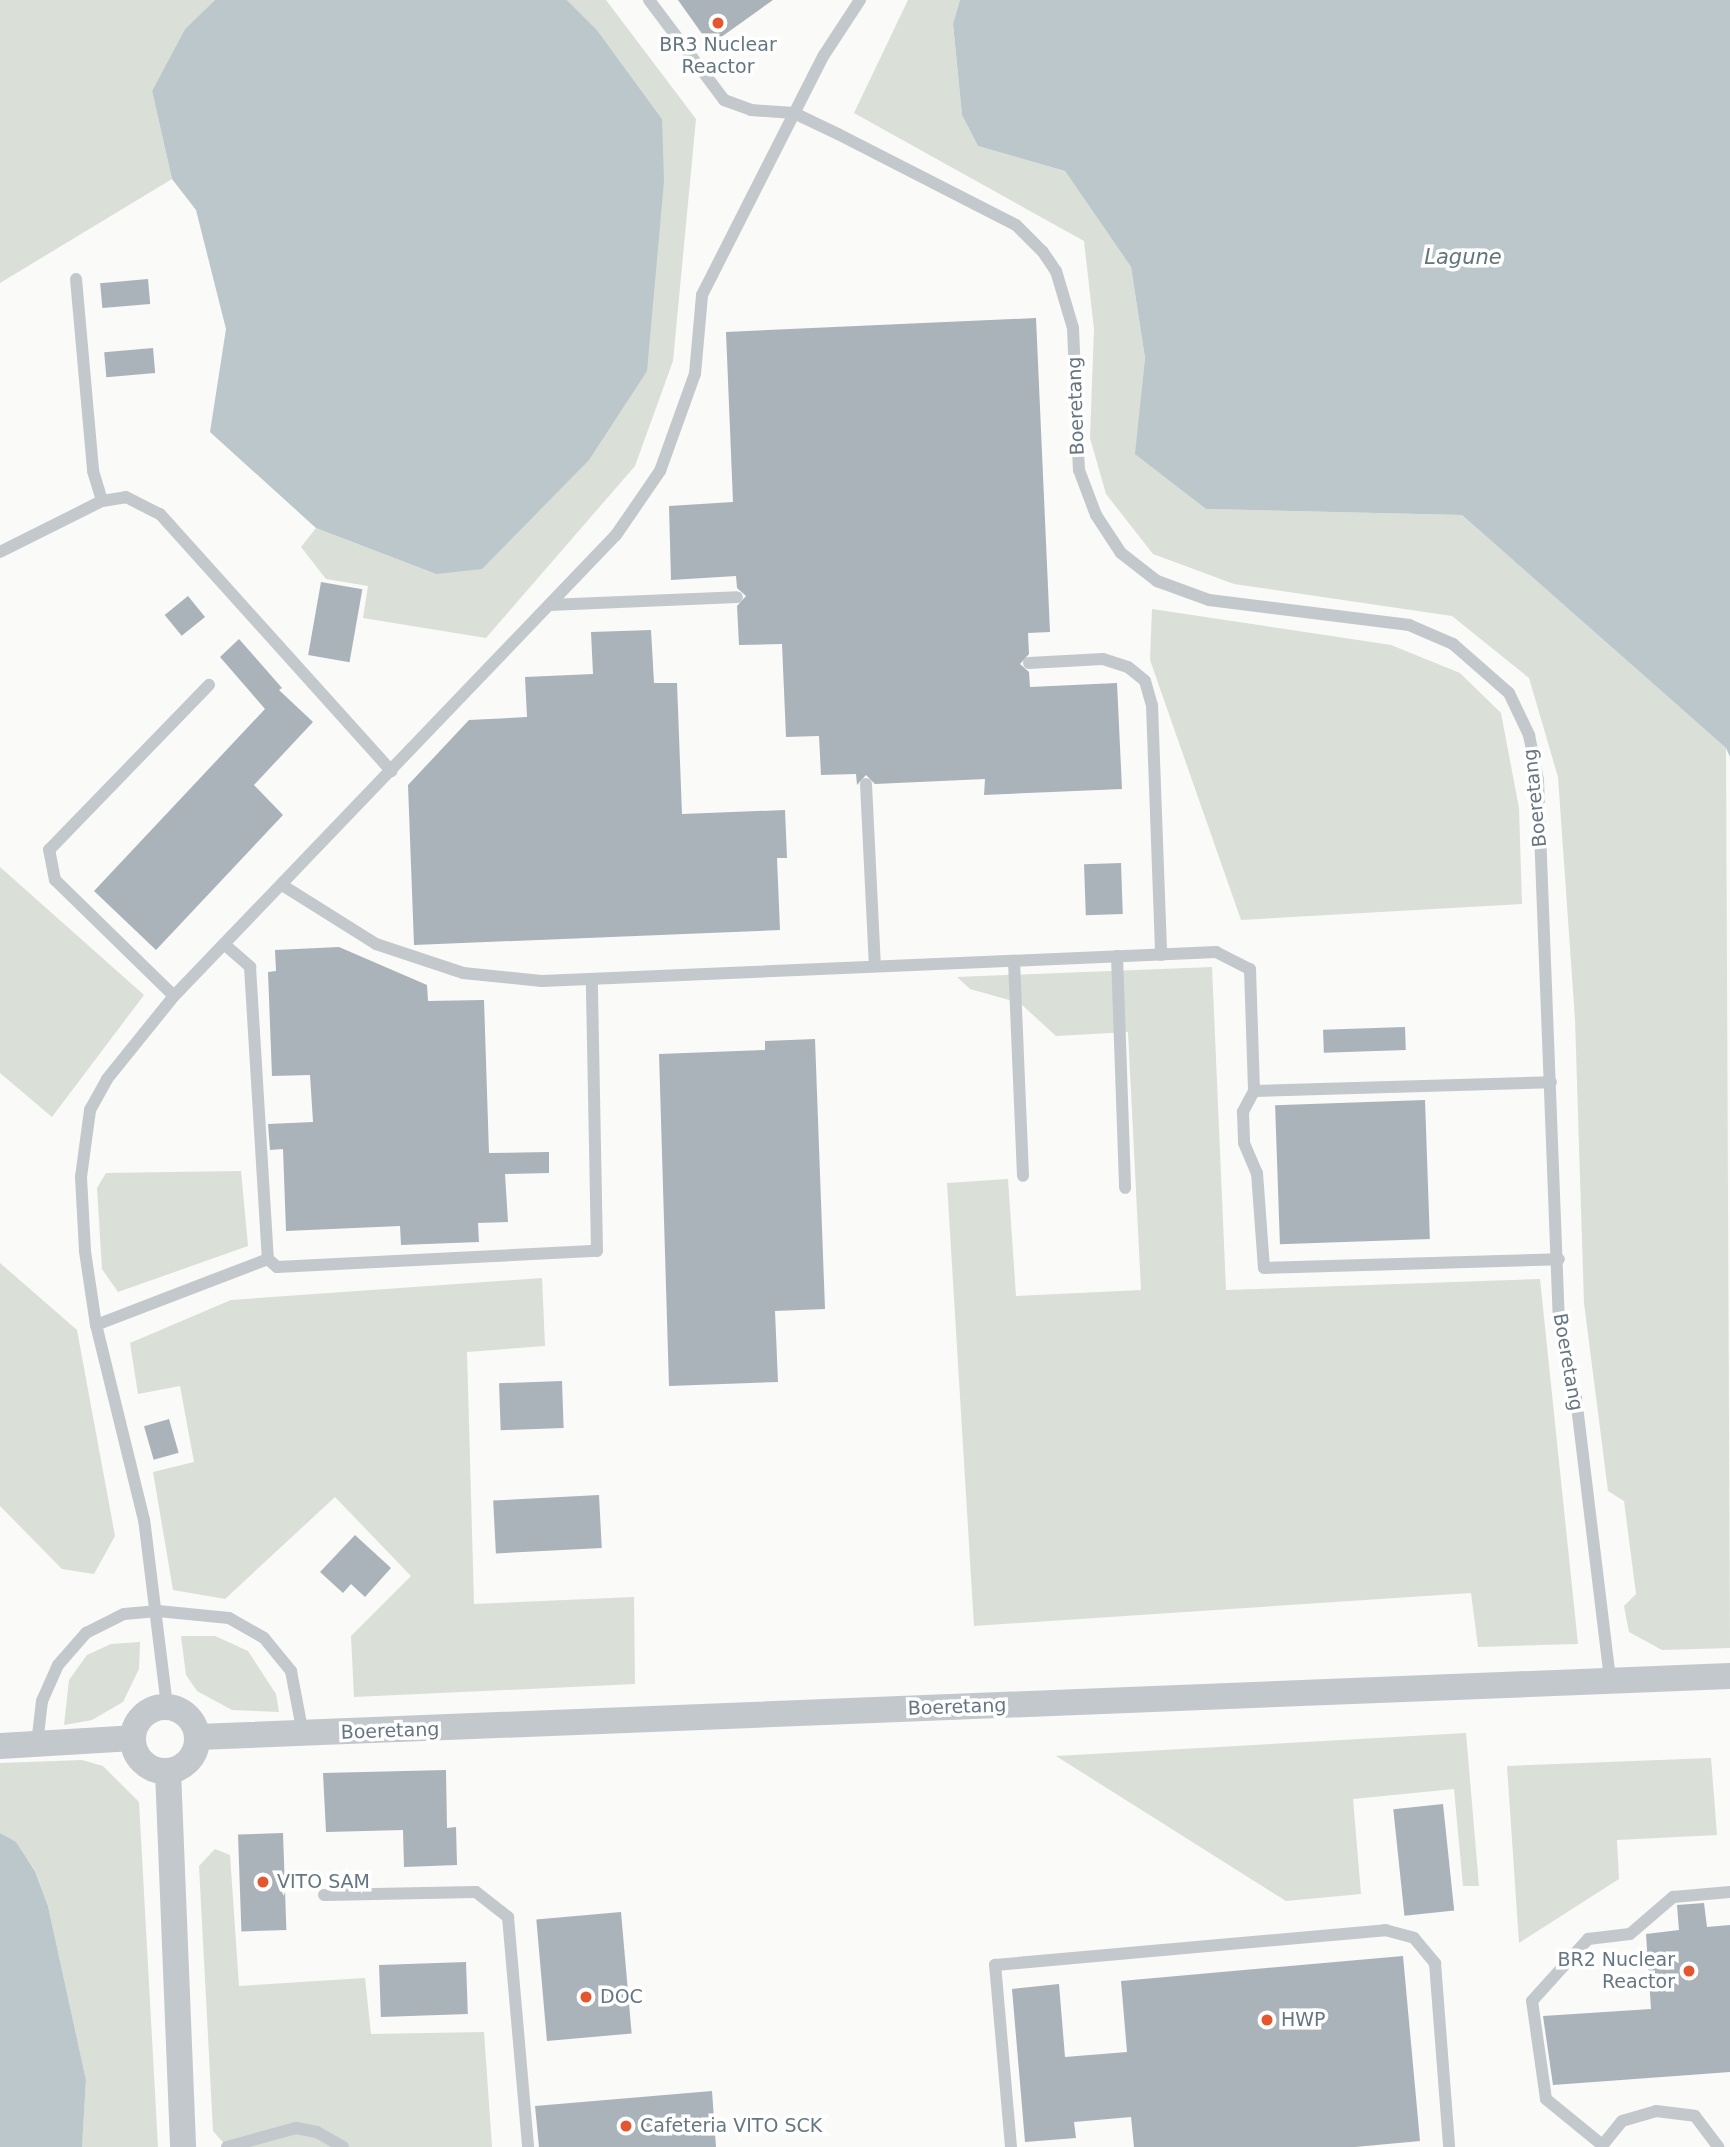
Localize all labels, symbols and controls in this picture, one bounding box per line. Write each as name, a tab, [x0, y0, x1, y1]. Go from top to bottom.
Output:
marker: BR3 Nuclear Reactor	[710, 15, 726, 31]
place label: BR3 Nuclear Reactor	[659, 34, 777, 78]
water label: Lagune	[1424, 244, 1502, 270]
street label: Boeretang	[1063, 356, 1089, 456]
street label: Boeretang	[1519, 748, 1551, 848]
street label: Boeretang	[1548, 1311, 1588, 1413]
street label: Boeretang	[907, 1694, 1007, 1720]
street label: Boeretang	[340, 1718, 440, 1744]
place label: VITO SAM	[277, 1871, 370, 1893]
marker: VITO SAM	[255, 1874, 271, 1890]
place label: BR2 Nuclear Reactor	[1558, 1949, 1675, 1993]
marker: BR2 Nuclear Reactor	[1681, 1963, 1697, 1979]
place label: DOC	[600, 1986, 643, 2008]
marker: DOC	[578, 1989, 594, 2005]
place label: HWP	[1281, 2009, 1326, 2031]
marker: HWP	[1259, 2012, 1275, 2028]
place label: Cafeteria VITO SCK	[640, 2115, 822, 2137]
marker: Cafeteria VITO SCK	[618, 2118, 634, 2134]

